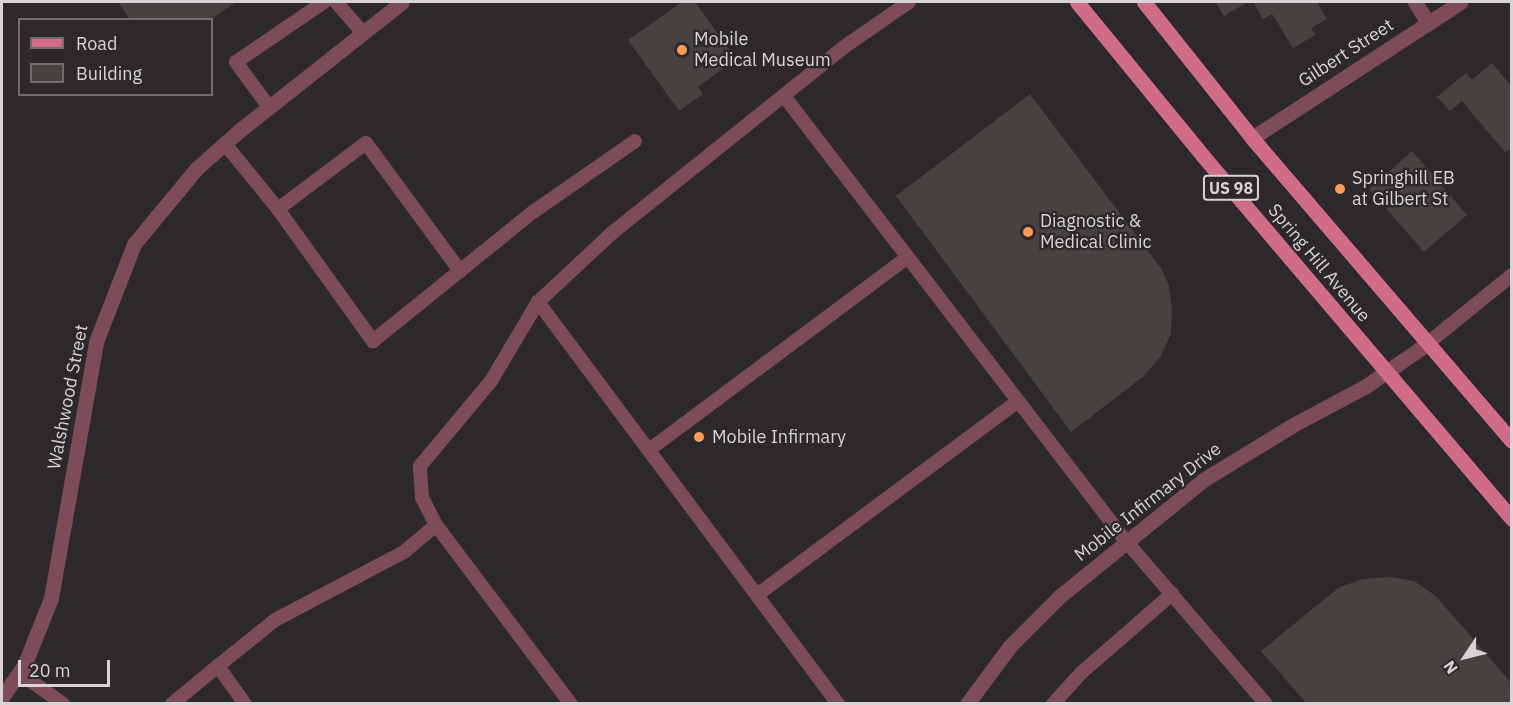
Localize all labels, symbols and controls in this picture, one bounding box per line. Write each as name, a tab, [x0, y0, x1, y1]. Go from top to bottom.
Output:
street label: Gilbert Street	[1294, 14, 1398, 92]
legend	[18, 18, 213, 96]
place label: Mobile Medical Museum	[694, 29, 831, 72]
text: Road	[76, 32, 117, 55]
marker: Mobile Medical Museum	[675, 43, 689, 57]
text: Building	[76, 62, 142, 85]
place label: Springhill EB at Gilbert St	[1352, 168, 1455, 210]
road number: US 98	[1202, 175, 1260, 201]
marker: Springhill EB at Gilbert St	[1333, 182, 1347, 196]
street label: Spring Hill Avenue	[1263, 200, 1375, 326]
place label: Diagnostic & Medical Clinic	[1040, 211, 1152, 254]
marker: Diagnostic & Medical Clinic	[1021, 225, 1035, 239]
street label: Walshwood Street	[43, 323, 93, 471]
place label: Mobile Infirmary	[712, 426, 846, 448]
marker: Mobile Infirmary	[690, 428, 708, 446]
street label: Mobile Infirmary Drive	[1070, 438, 1226, 566]
north arrow	[1435, 627, 1495, 687]
scale bar	[21, 648, 112, 686]
text: N	[1439, 657, 1462, 678]
text: 20 m	[29, 659, 71, 682]

